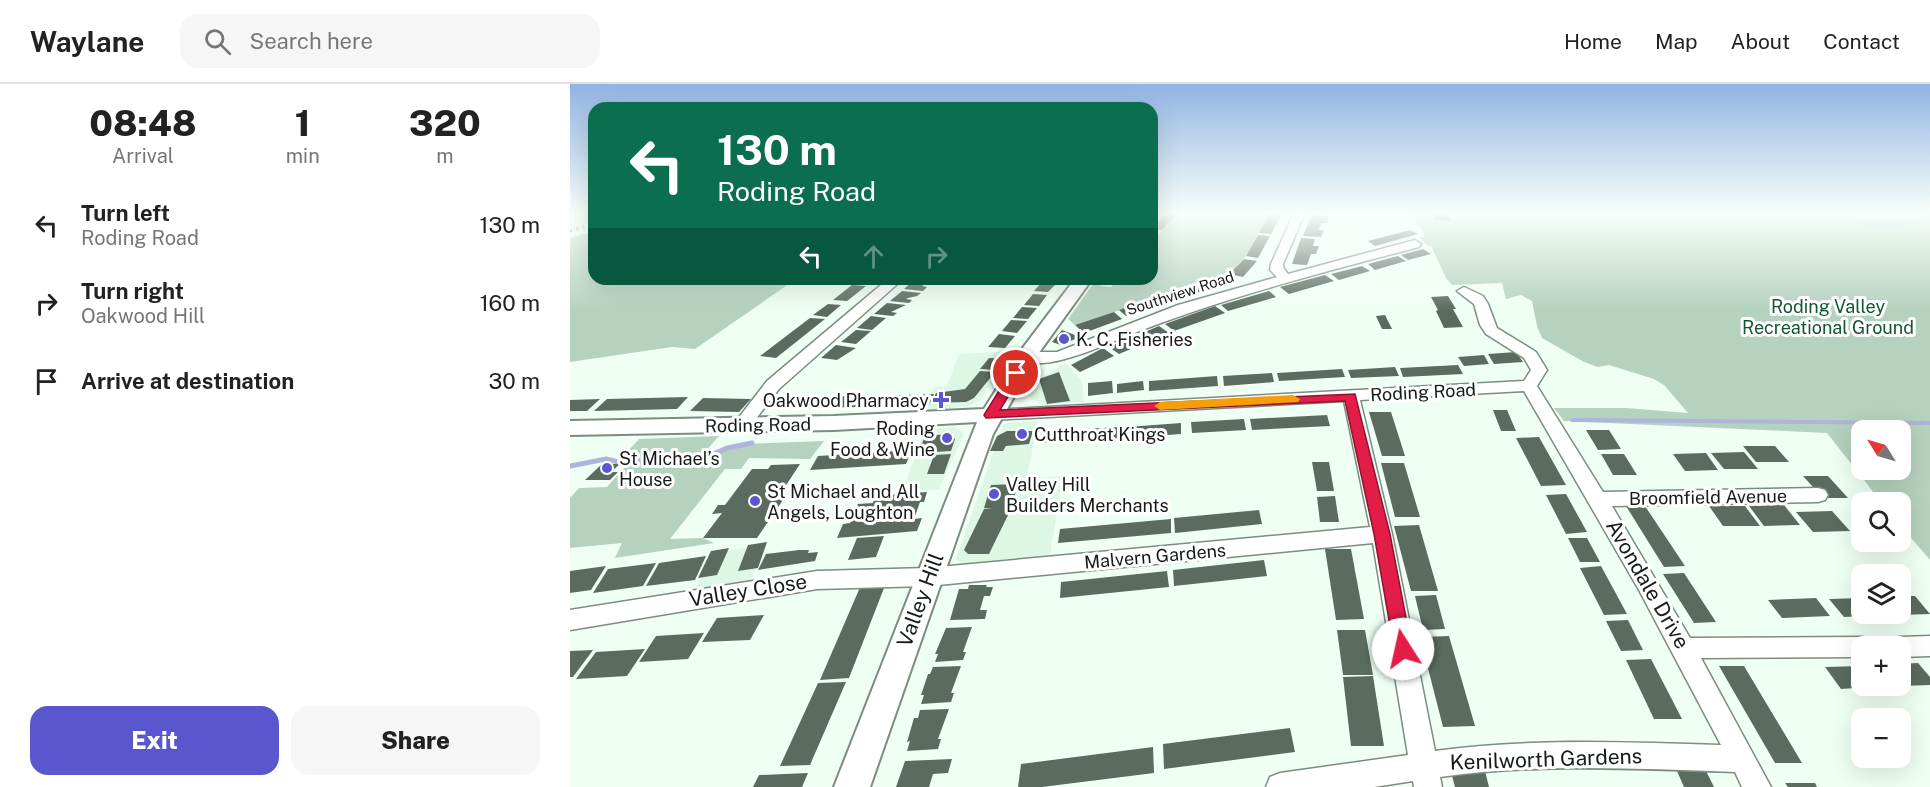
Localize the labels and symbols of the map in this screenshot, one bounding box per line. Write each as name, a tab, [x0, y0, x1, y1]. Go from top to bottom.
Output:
street label: Southview Road	[1124, 268, 1236, 318]
park label: Roding Valley Recreational Ground	[1742, 296, 1914, 338]
place label: K. C. Fisheries	[1076, 329, 1193, 350]
marker: K. C. Fisheries	[1057, 332, 1071, 346]
pin	[990, 347, 1041, 398]
street label: Roding Road	[1369, 379, 1477, 405]
place label: Oakwood Pharmacy	[763, 390, 929, 411]
marker: Oakwood Pharmacy	[934, 393, 948, 407]
street label: Roding Road	[705, 414, 811, 436]
place label: Roding Food & Wine	[830, 418, 935, 460]
north arrow	[1851, 420, 1911, 480]
place label: Cutthroat Kings	[1034, 424, 1165, 445]
marker: Cutthroat Kings	[1015, 427, 1029, 441]
marker: Roding Food & Wine	[940, 431, 954, 445]
place label: St Michael’s House	[619, 448, 720, 490]
marker: St Michael’s House	[600, 461, 614, 475]
place label: Valley Hill Builders Merchants	[1006, 474, 1169, 516]
place label: St Michael and All Angels, Loughton	[767, 481, 919, 523]
street label: Broomfield Avenue	[1629, 485, 1787, 509]
marker: Valley Hill Builders Merchants	[987, 487, 1001, 501]
marker: St Michael and All Angels, Loughton	[748, 494, 762, 508]
street label: Avondale Drive	[1601, 515, 1695, 653]
street label: Malvern Gardens	[1083, 539, 1227, 573]
street label: Valley Hill	[891, 549, 949, 651]
street label: Valley Close	[687, 568, 809, 612]
position arrow	[1371, 617, 1435, 681]
street label: Kenilworth Gardens	[1449, 743, 1643, 775]

